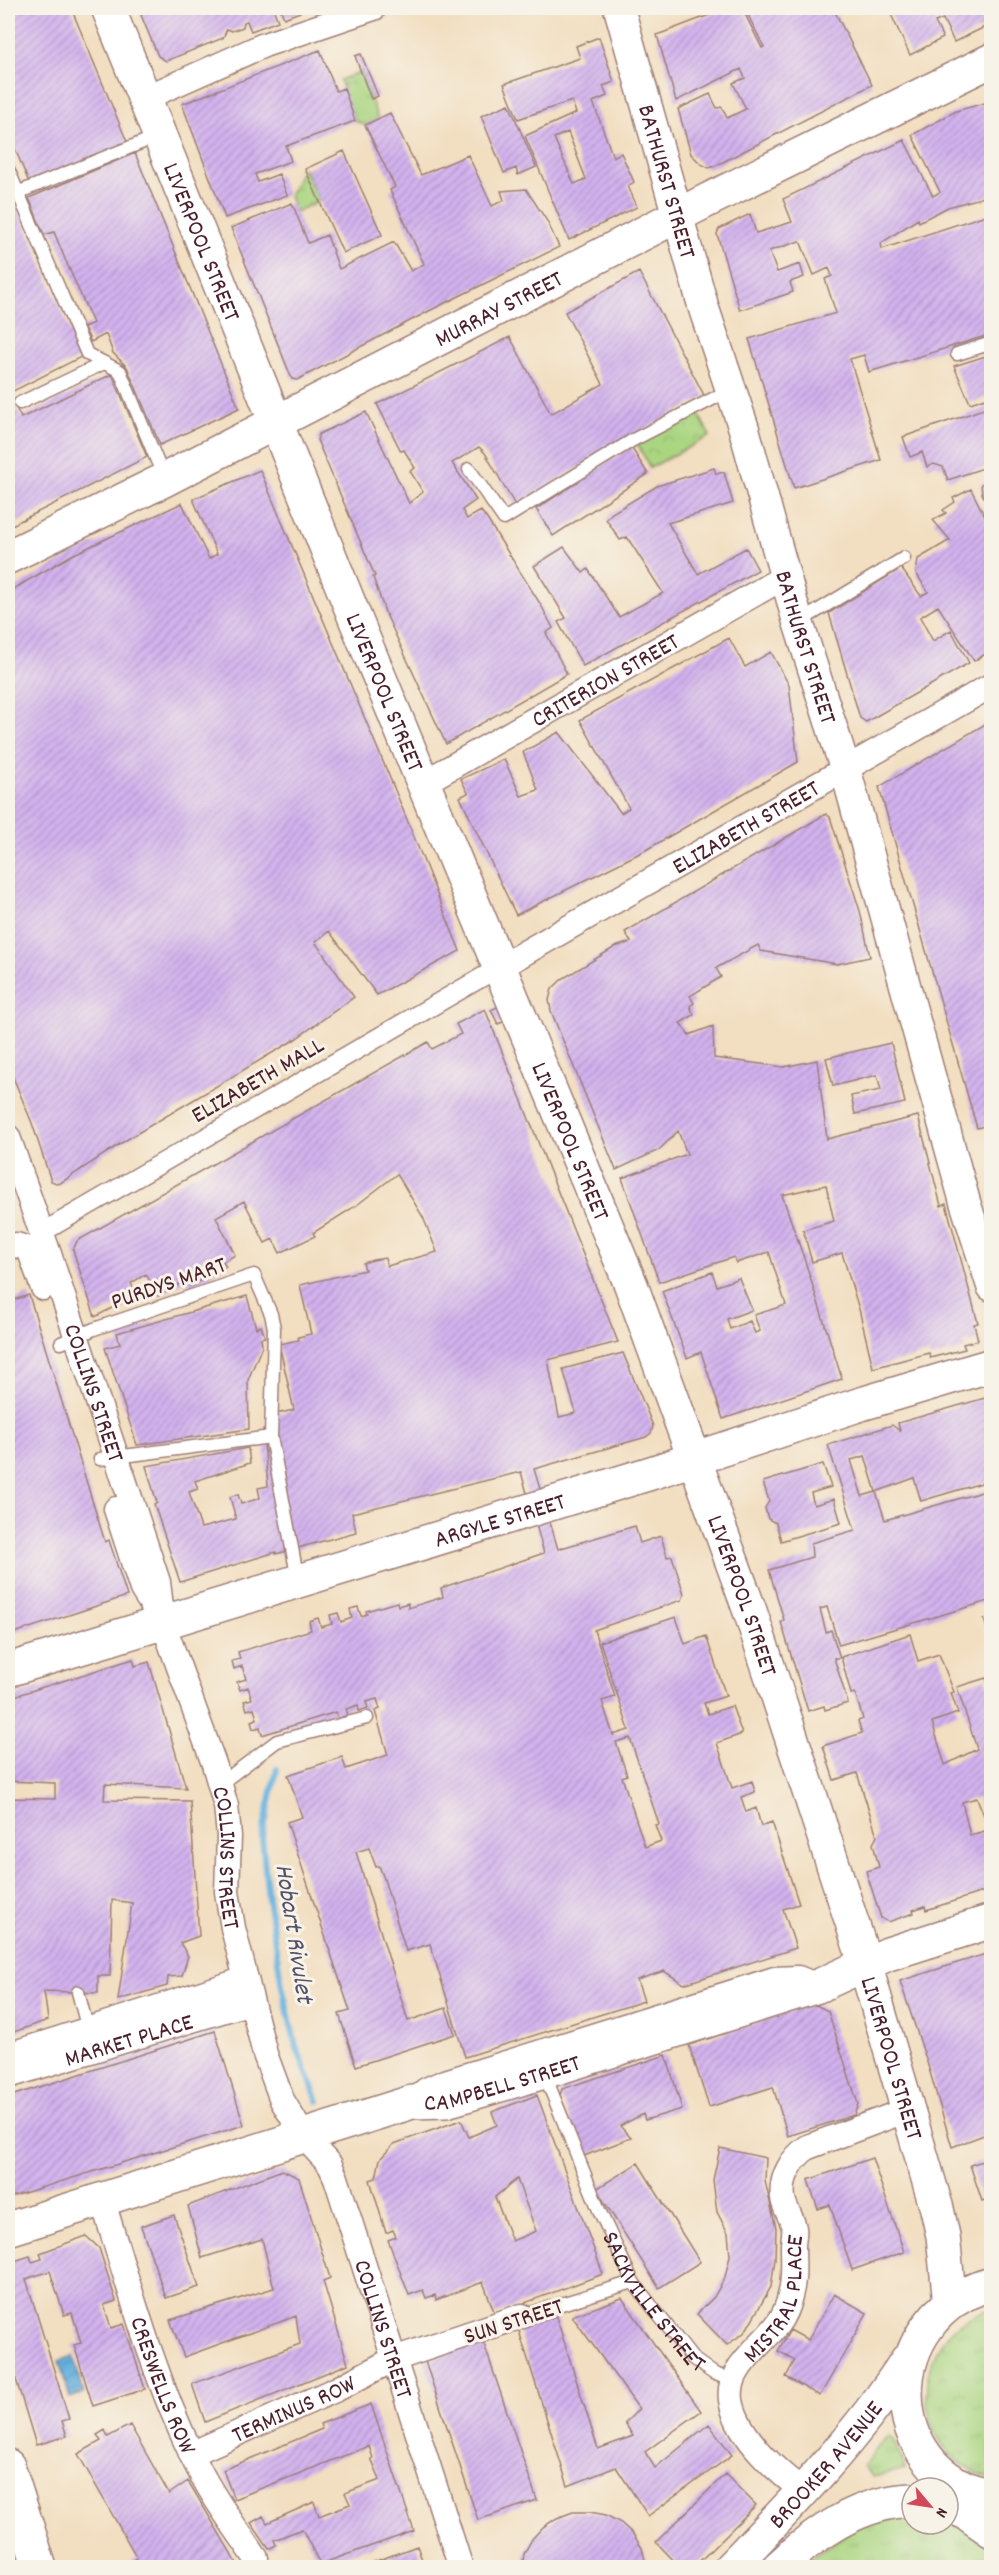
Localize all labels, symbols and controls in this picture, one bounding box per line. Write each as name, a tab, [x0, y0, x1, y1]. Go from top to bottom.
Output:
street label: BATHURST STREET	[627, 101, 703, 263]
street label: LIVERPOOL STREET	[152, 158, 247, 328]
street label: MURRAY STREET	[430, 263, 570, 358]
street label: BATHURST STREET	[764, 567, 844, 729]
street label: LIVERPOOL STREET	[335, 609, 431, 778]
street label: CRITERION STREET	[526, 626, 687, 738]
street label: ELIZABETH STREET	[667, 773, 827, 885]
street label: ELIZABETH MALL	[186, 1030, 331, 1133]
street label: LIVERPOOL STREET	[521, 1058, 617, 1227]
street label: PURDYS MART	[107, 1249, 232, 1320]
street label: COLLINS STREET	[53, 1320, 131, 1468]
street label: ARGYLE STREET	[431, 1486, 570, 1558]
street label: LIVERPOOL STREET	[696, 1511, 784, 1682]
street label: COLLINS STREET	[201, 1782, 247, 1932]
water label: Hobart Rivulet	[263, 1861, 322, 2008]
street label: LIVERPOOL STREET	[850, 1973, 930, 2145]
street label: MARKET PLACE	[61, 2007, 198, 2078]
street label: CAMPBELL STREET	[424, 2048, 585, 2122]
street label: SACKVILLE STREET	[592, 2226, 712, 2383]
street label: MISTRAL PLACE	[736, 2233, 814, 2372]
street label: COLLINS STREET	[343, 2256, 420, 2404]
street label: SUN STREET	[460, 2291, 568, 2355]
street label: CRESWELLS ROW	[119, 2313, 203, 2461]
street label: TERMINUS ROW	[227, 2368, 363, 2454]
street label: BROOKER AVENUE	[762, 2395, 893, 2538]
north arrow	[900, 2476, 960, 2536]
text: N	[929, 2503, 953, 2521]

